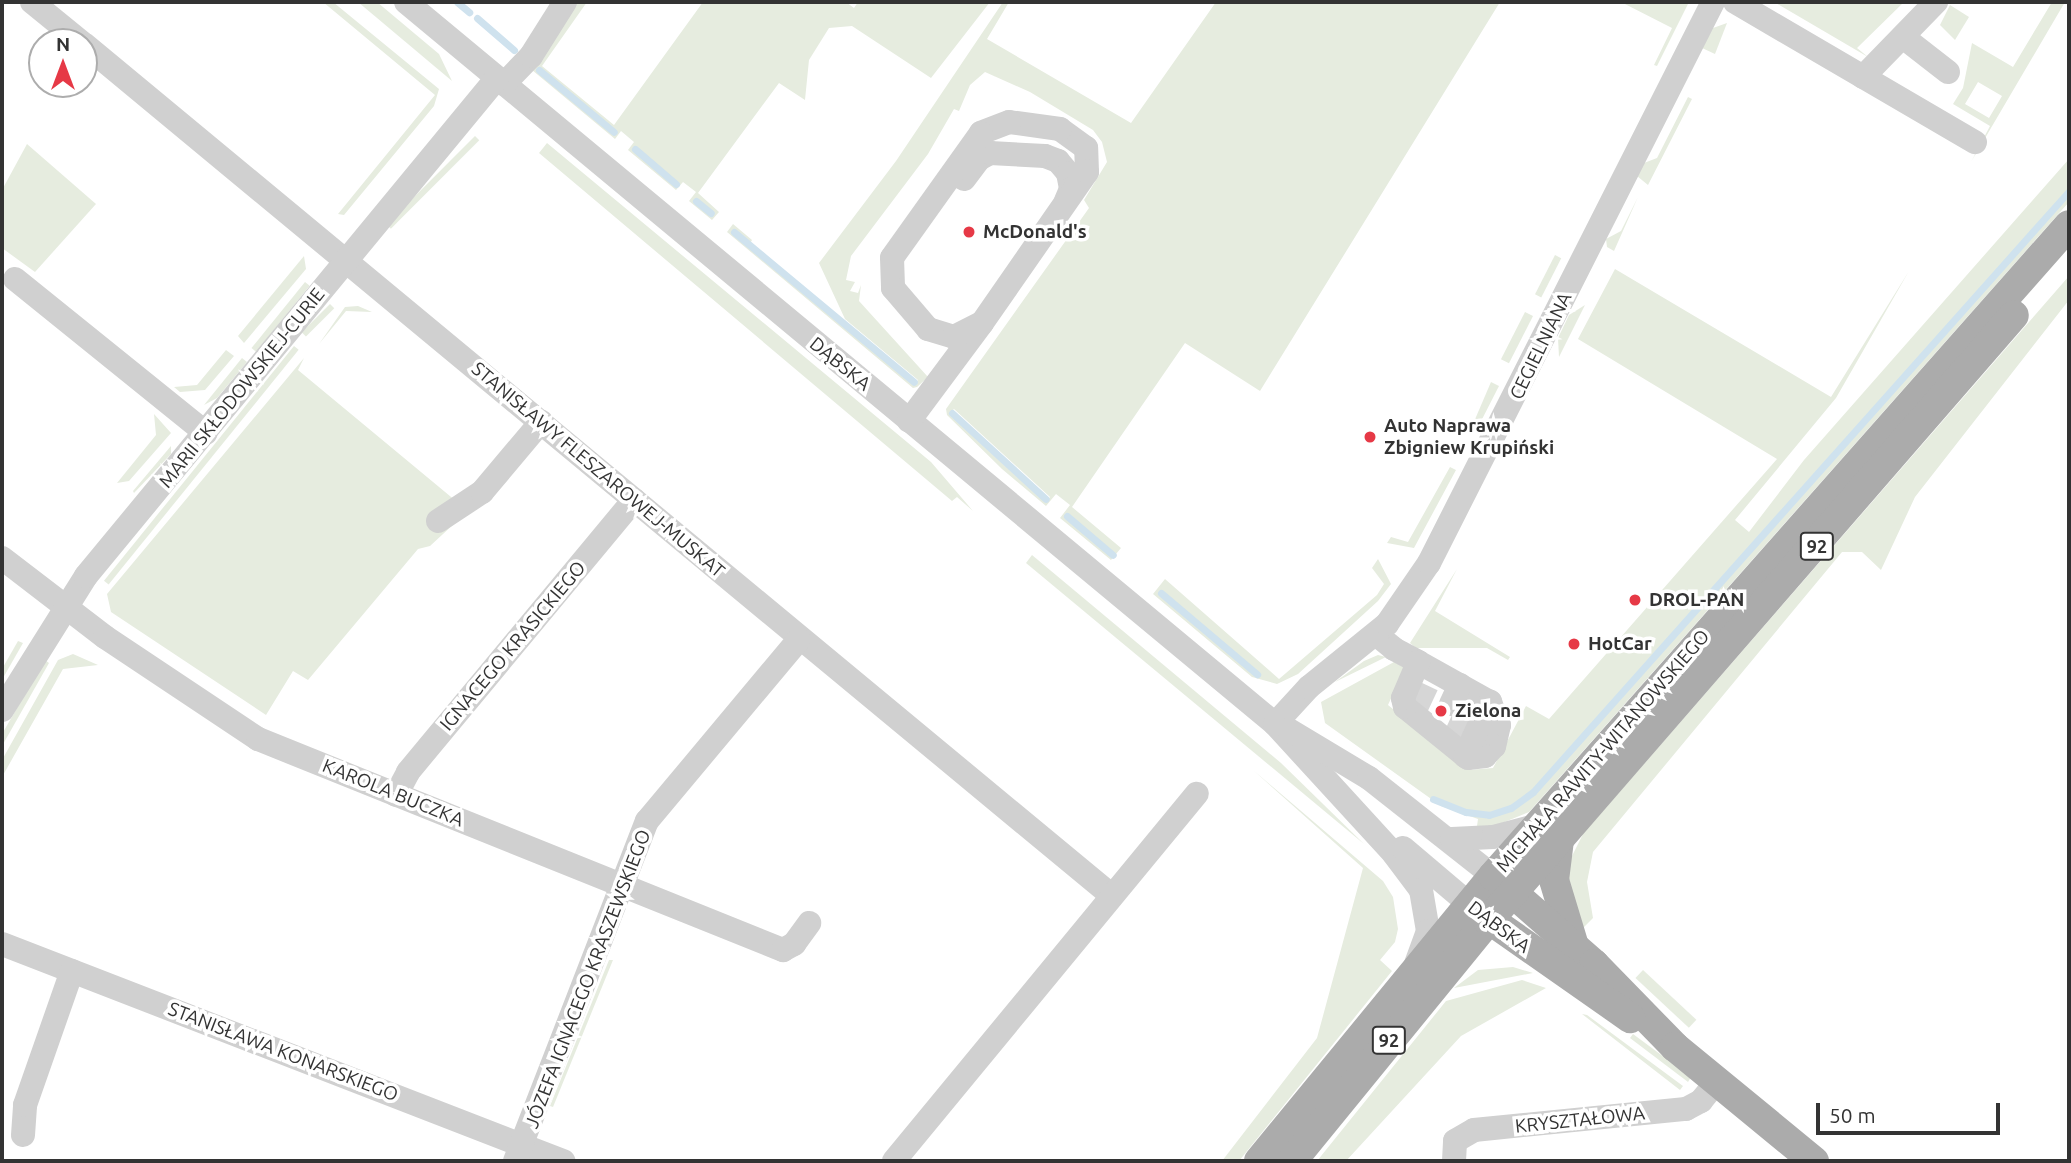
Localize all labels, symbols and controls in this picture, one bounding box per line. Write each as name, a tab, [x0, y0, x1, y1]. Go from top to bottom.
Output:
north arrow	[28, 28, 98, 98]
text: N	[56, 33, 70, 55]
place label: McDonald's	[983, 221, 1087, 243]
marker: McDonald's	[961, 224, 977, 240]
street label: MARII SKŁODOWSKIEJ-CURIE	[154, 284, 330, 492]
street label: CEGIELNIANA	[1505, 289, 1577, 403]
street label: DĄBSKA	[805, 332, 875, 396]
street label: STANISŁAWY FLESZAROWEJ-MUSKAT	[467, 357, 729, 583]
place label: Auto Naprawa Zbigniew Krupiński	[1384, 415, 1554, 459]
marker: Auto Naprawa Zbigniew Krupiński	[1362, 429, 1378, 445]
road number: 92	[1800, 532, 1834, 560]
street label: IGNACEGO KRASICKIEGO	[435, 557, 591, 735]
place label: DROL-PAN	[1649, 589, 1745, 611]
marker: DROL-PAN	[1627, 592, 1643, 608]
street label: MICHAŁA RAWITY-WITANOWSKIEGO	[1491, 625, 1715, 877]
place label: HotCar	[1588, 633, 1652, 655]
marker: HotCar	[1566, 636, 1582, 652]
place label: Zielona	[1455, 700, 1521, 722]
marker: Zielona	[1433, 703, 1449, 719]
street label: KAROLA BUCZKA	[319, 754, 467, 832]
street label: JÓZEFA IGNACEGO KRASZEWSKIEGO	[520, 826, 656, 1132]
street label: DĄBSKA	[1463, 896, 1535, 958]
street label: STANISŁAWA KONARSKIEGO	[165, 998, 401, 1106]
road number: 92	[1372, 1026, 1406, 1055]
scale bar	[1819, 1090, 2003, 1134]
street label: KRYSZTAŁOWA	[1514, 1102, 1646, 1138]
text: 50 m	[1829, 1103, 1876, 1127]

